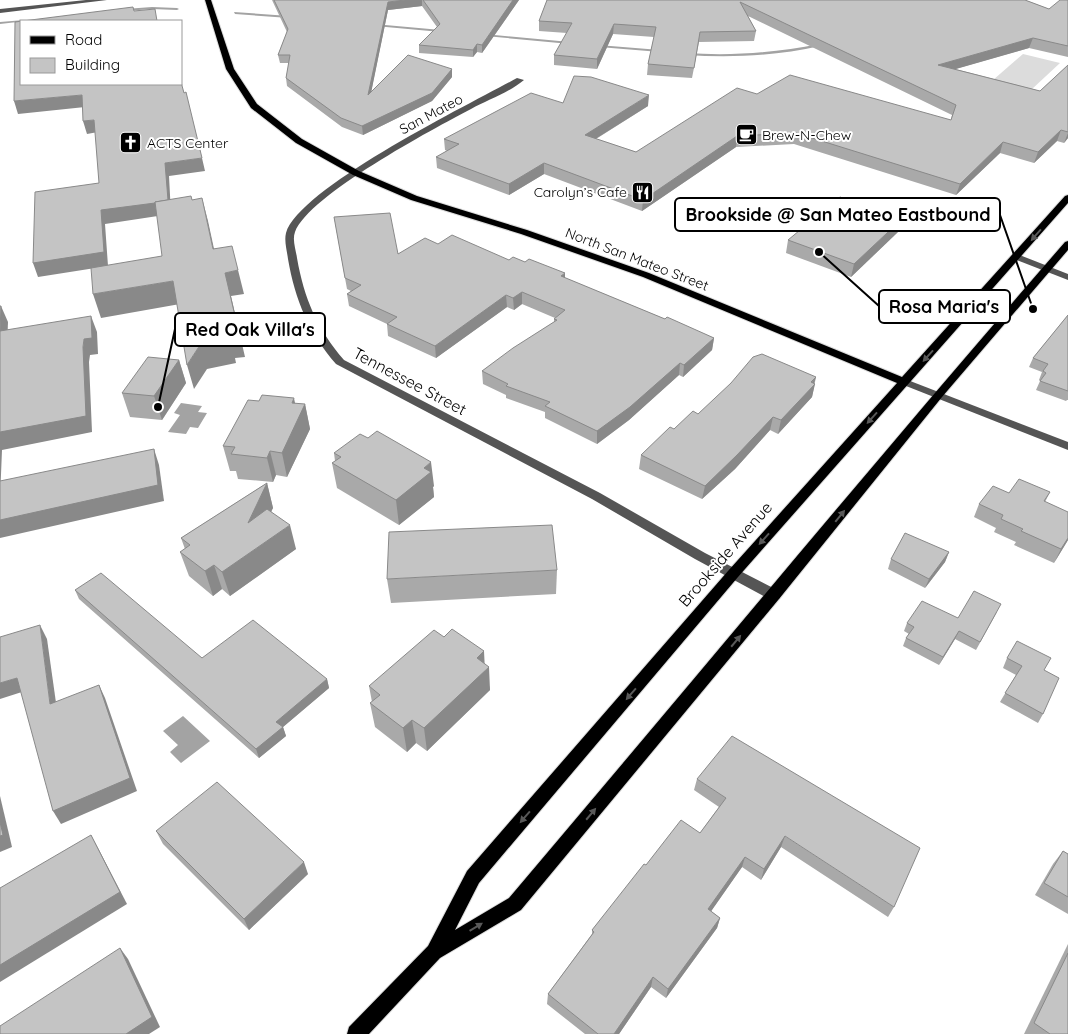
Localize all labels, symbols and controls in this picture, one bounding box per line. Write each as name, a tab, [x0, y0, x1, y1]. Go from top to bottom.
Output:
legend	[20, 20, 182, 85]
text: Road	[65, 30, 102, 49]
text: Building	[65, 55, 120, 74]
street label: San Mateo	[396, 90, 466, 138]
cafe icon: Brew-N-Chew	[734, 123, 758, 147]
place label: Brew-N-Chew	[762, 126, 852, 144]
church icon: ACTS Center	[119, 131, 143, 155]
place label: ACTS Center	[147, 134, 229, 152]
restaurant icon: Carolyn’s Cafe	[631, 180, 655, 204]
place label: Carolyn’s Cafe	[534, 183, 627, 201]
callout: Brookside @ San Mateo Eastbound	[675, 198, 1000, 231]
text: Brookside @ San Mateo Eastbound	[686, 203, 990, 226]
street label: North San Mateo Street	[563, 223, 711, 295]
one-way arrow	[1031, 229, 1042, 241]
callout: Rosa Maria's	[879, 290, 1010, 323]
text: Rosa Maria's	[889, 295, 1000, 318]
callout: Red Oak Villa's	[175, 313, 325, 346]
text: Red Oak Villa's	[185, 318, 315, 341]
street label: Tennessee Street	[350, 343, 470, 419]
one-way arrow	[922, 350, 934, 362]
one-way arrow	[866, 411, 877, 424]
street label: Brookside Avenue	[674, 497, 776, 611]
one-way arrow	[834, 509, 845, 522]
one-way arrow	[758, 533, 769, 546]
one-way arrow	[731, 635, 742, 648]
one-way arrow	[626, 687, 637, 700]
one-way arrow	[585, 808, 596, 821]
one-way arrow	[520, 810, 531, 823]
one-way arrow	[470, 923, 483, 932]

